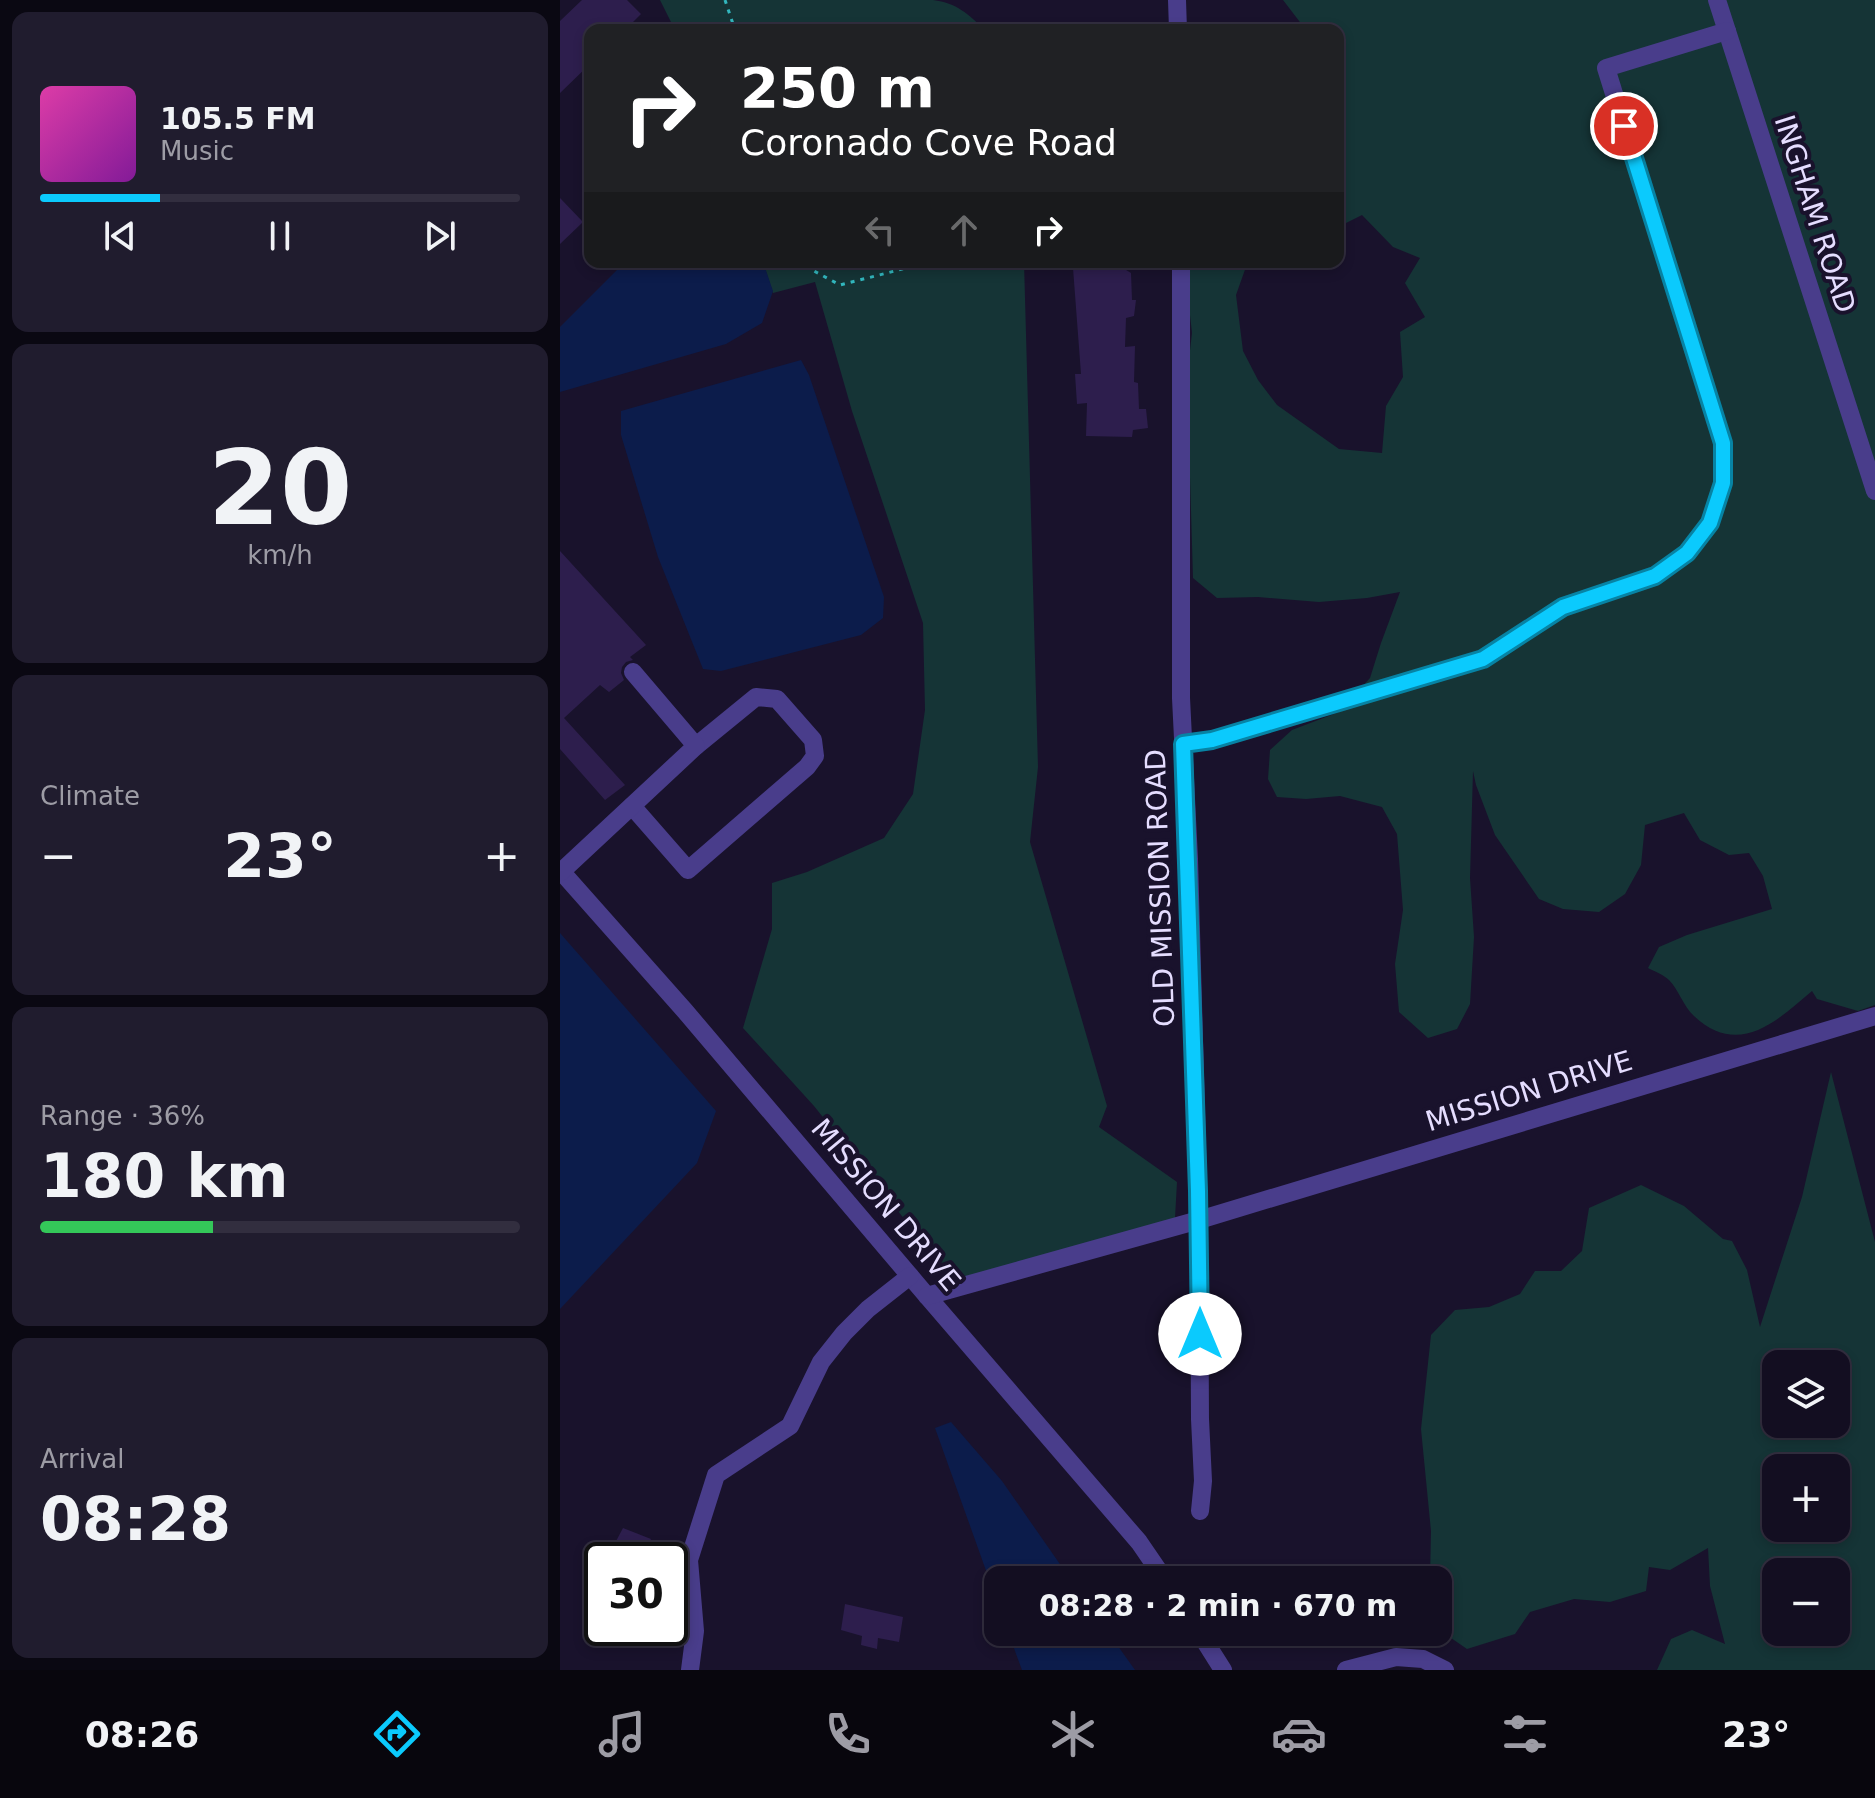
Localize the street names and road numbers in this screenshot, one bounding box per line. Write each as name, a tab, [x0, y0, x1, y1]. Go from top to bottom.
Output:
street label: INGHAM ROAD	[1767, 111, 1863, 317]
street label: OLD MISSION ROAD	[1139, 749, 1181, 1027]
street label: MISSION DRIVE	[1422, 1044, 1636, 1138]
street label: MISSION DRIVE	[805, 1112, 967, 1298]

